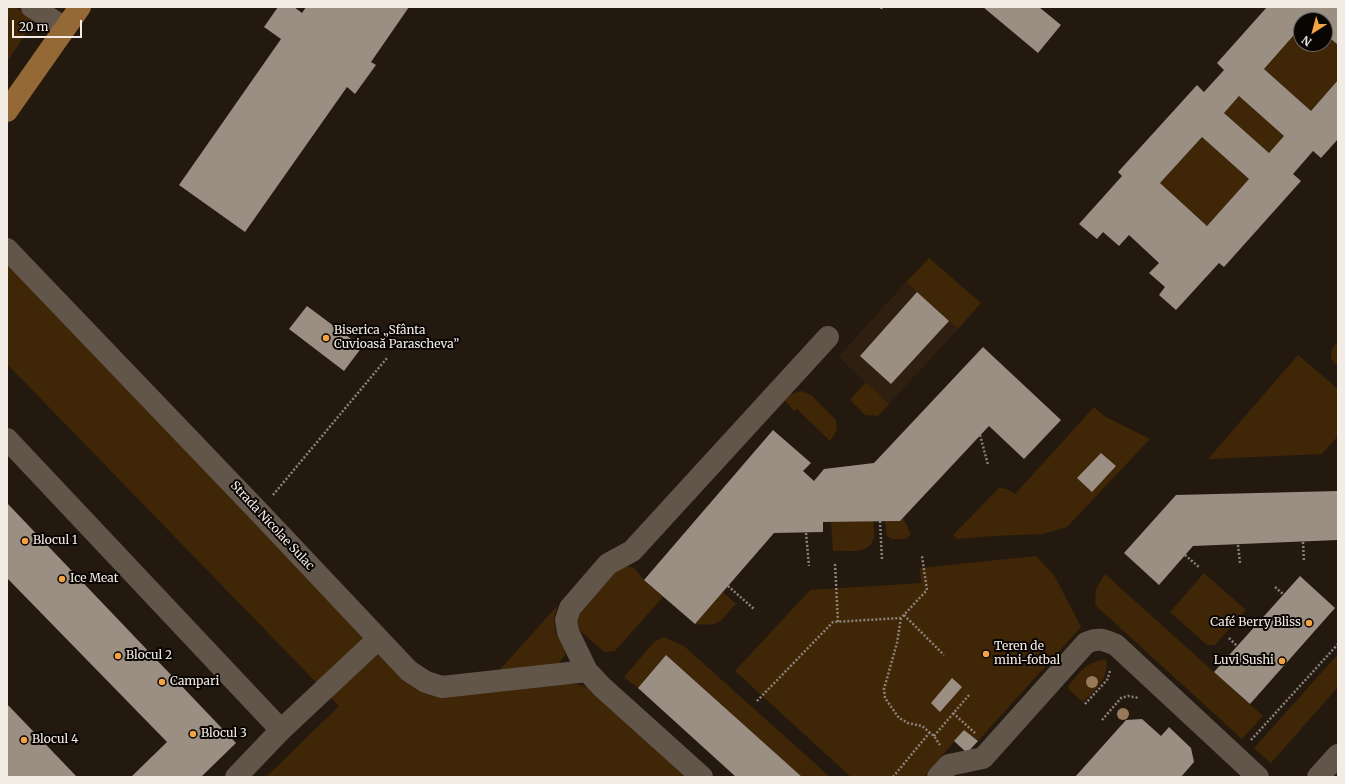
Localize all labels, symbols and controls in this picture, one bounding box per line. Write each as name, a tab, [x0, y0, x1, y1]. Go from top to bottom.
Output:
scale bar	[14, 12, 84, 38]
north arrow	[1293, 12, 1333, 52]
text: 20 m	[19, 19, 48, 34]
text: N	[1299, 33, 1314, 49]
place label: Biserica „Sfânta Cuvioasă Parascheva”	[334, 324, 459, 352]
marker: Biserica „Sfânta Cuvioasă Parascheva”	[321, 333, 331, 343]
street label: Strada Nicolae Sulac	[227, 479, 317, 573]
place label: Blocul 1	[33, 534, 78, 548]
marker: Blocul 1	[20, 536, 30, 546]
place label: Ice Meat	[70, 572, 118, 586]
marker: Ice Meat	[57, 574, 67, 584]
place label: Café Berry Bliss	[1210, 616, 1301, 630]
marker: Café Berry Bliss	[1304, 618, 1314, 628]
place label: Teren de mini-fotbal	[994, 640, 1060, 668]
place label: Blocul 2	[126, 649, 172, 663]
marker: Teren de mini-fotbal	[981, 649, 991, 659]
marker: Blocul 2	[113, 651, 123, 661]
place label: Luvi Sushi	[1214, 654, 1274, 668]
marker: Luvi Sushi	[1277, 656, 1287, 666]
place label: Campari	[170, 675, 219, 689]
marker: Campari	[157, 677, 167, 687]
place label: Blocul 3	[201, 727, 247, 741]
marker: Blocul 3	[188, 729, 198, 739]
place label: Blocul 4	[32, 733, 78, 747]
marker: Blocul 4	[19, 735, 29, 745]

